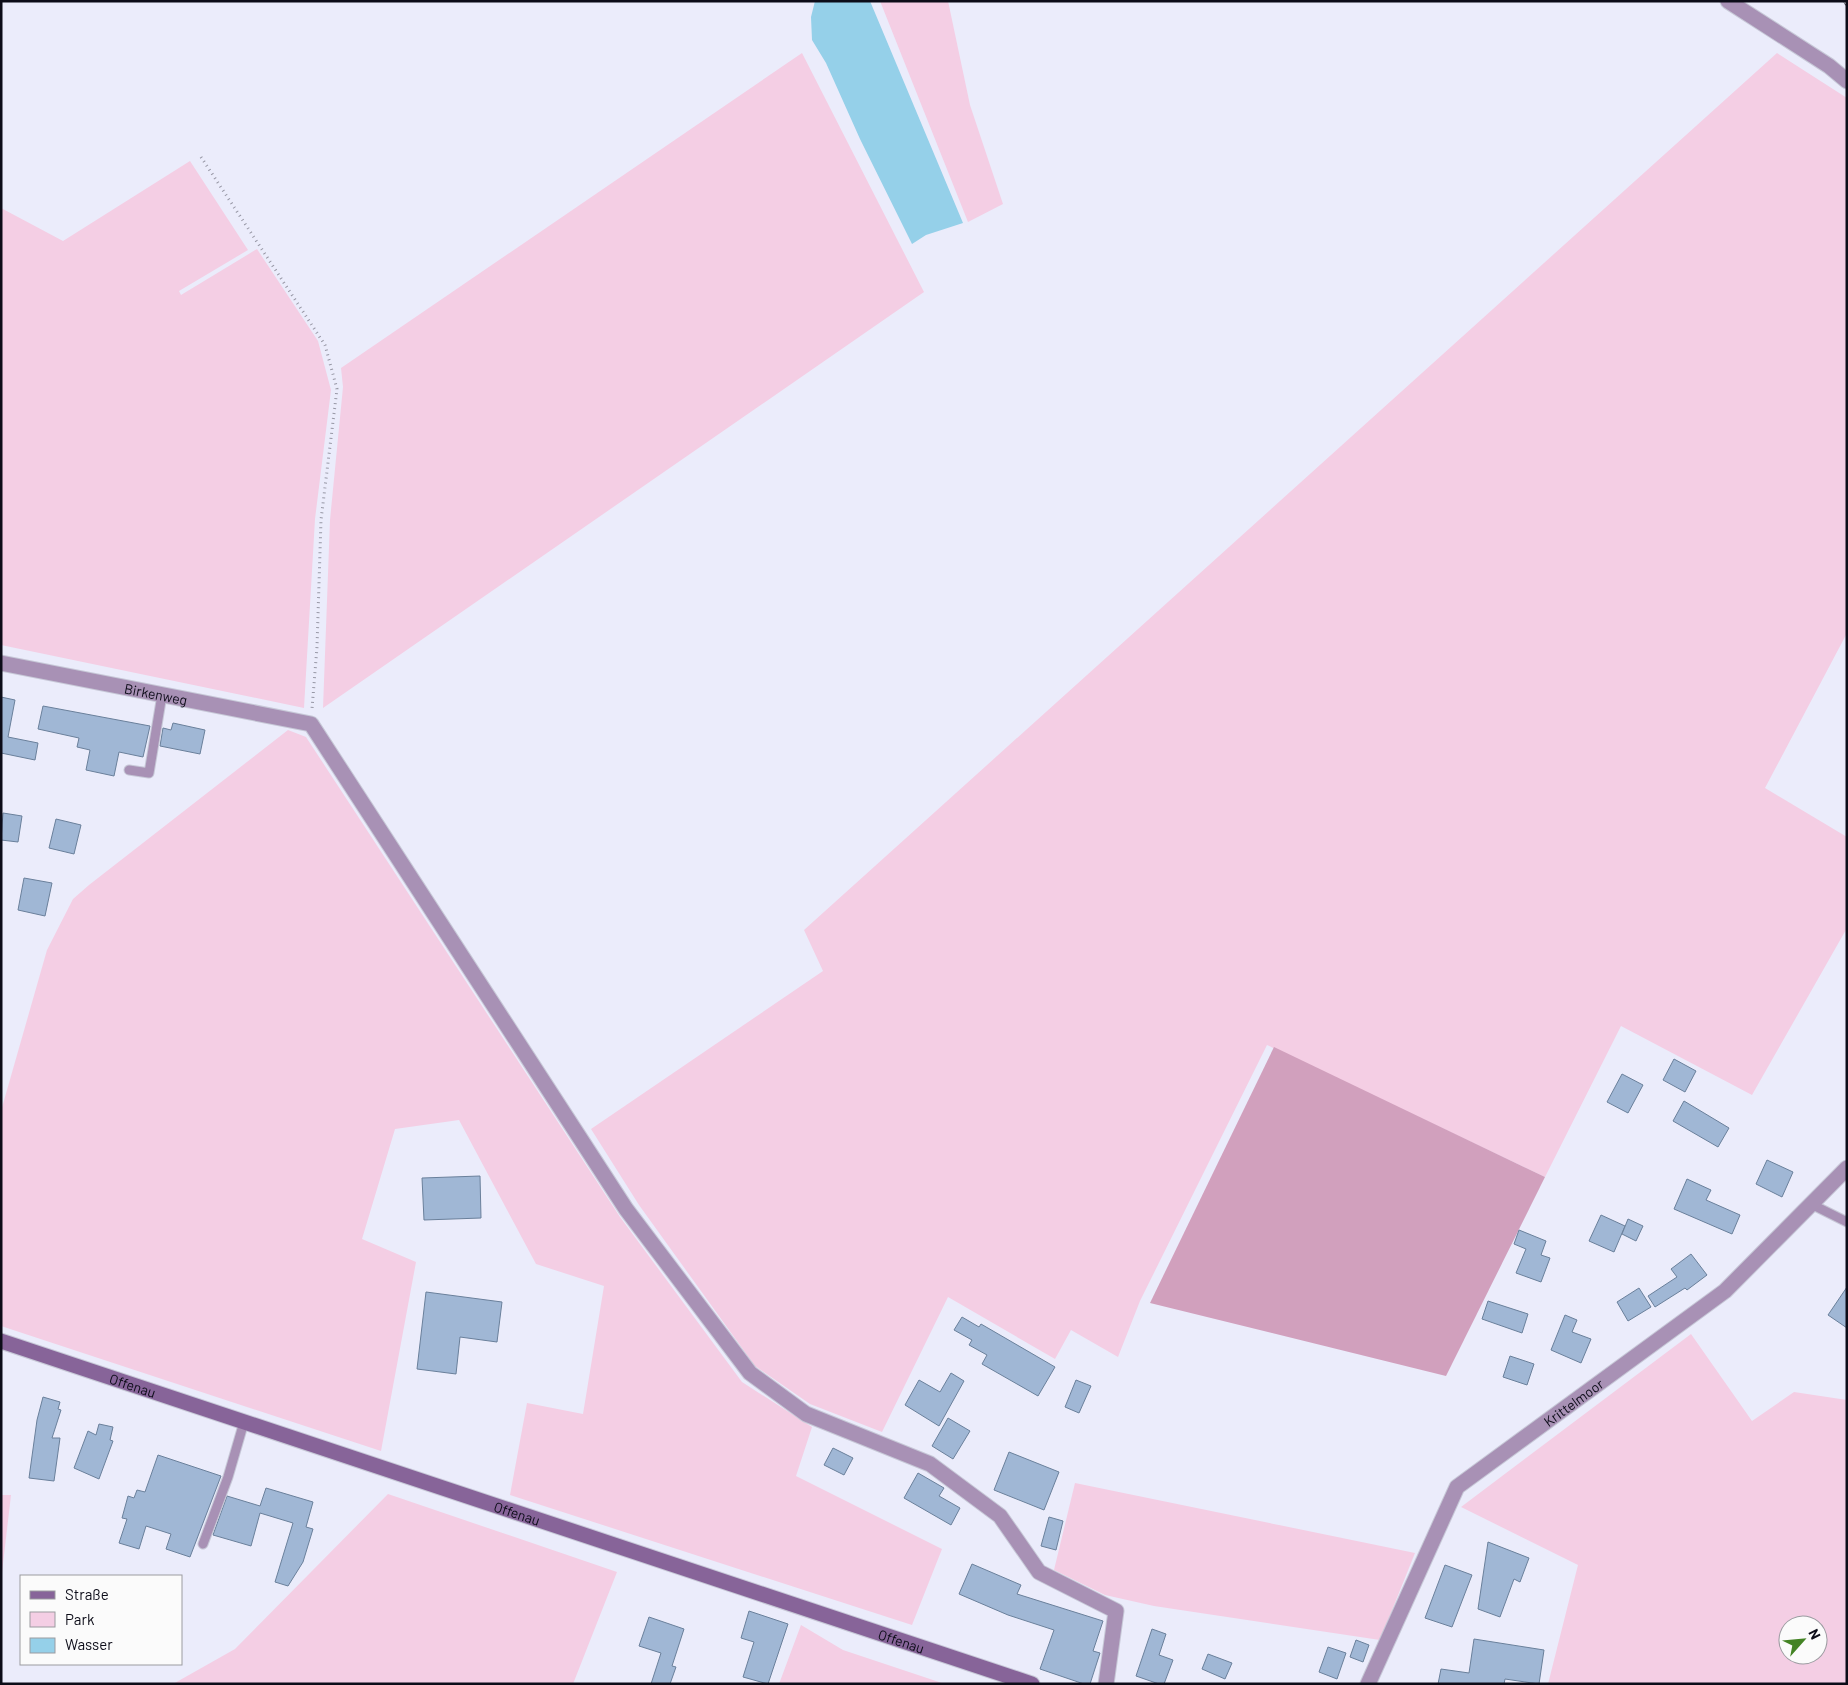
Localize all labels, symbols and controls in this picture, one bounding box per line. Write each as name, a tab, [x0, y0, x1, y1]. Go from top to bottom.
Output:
street label: Birkenweg	[123, 679, 189, 708]
street label: Offenau	[108, 1369, 158, 1400]
street label: Krittelmoor	[1540, 1375, 1606, 1430]
street label: Offenau	[492, 1497, 543, 1528]
legend	[20, 1575, 182, 1665]
text: Straße	[65, 1585, 109, 1603]
text: Park	[65, 1610, 95, 1628]
north arrow	[1778, 1615, 1828, 1665]
street label: Offenau	[876, 1625, 927, 1656]
text: N	[1805, 1626, 1825, 1642]
text: Wasser	[65, 1635, 113, 1653]

